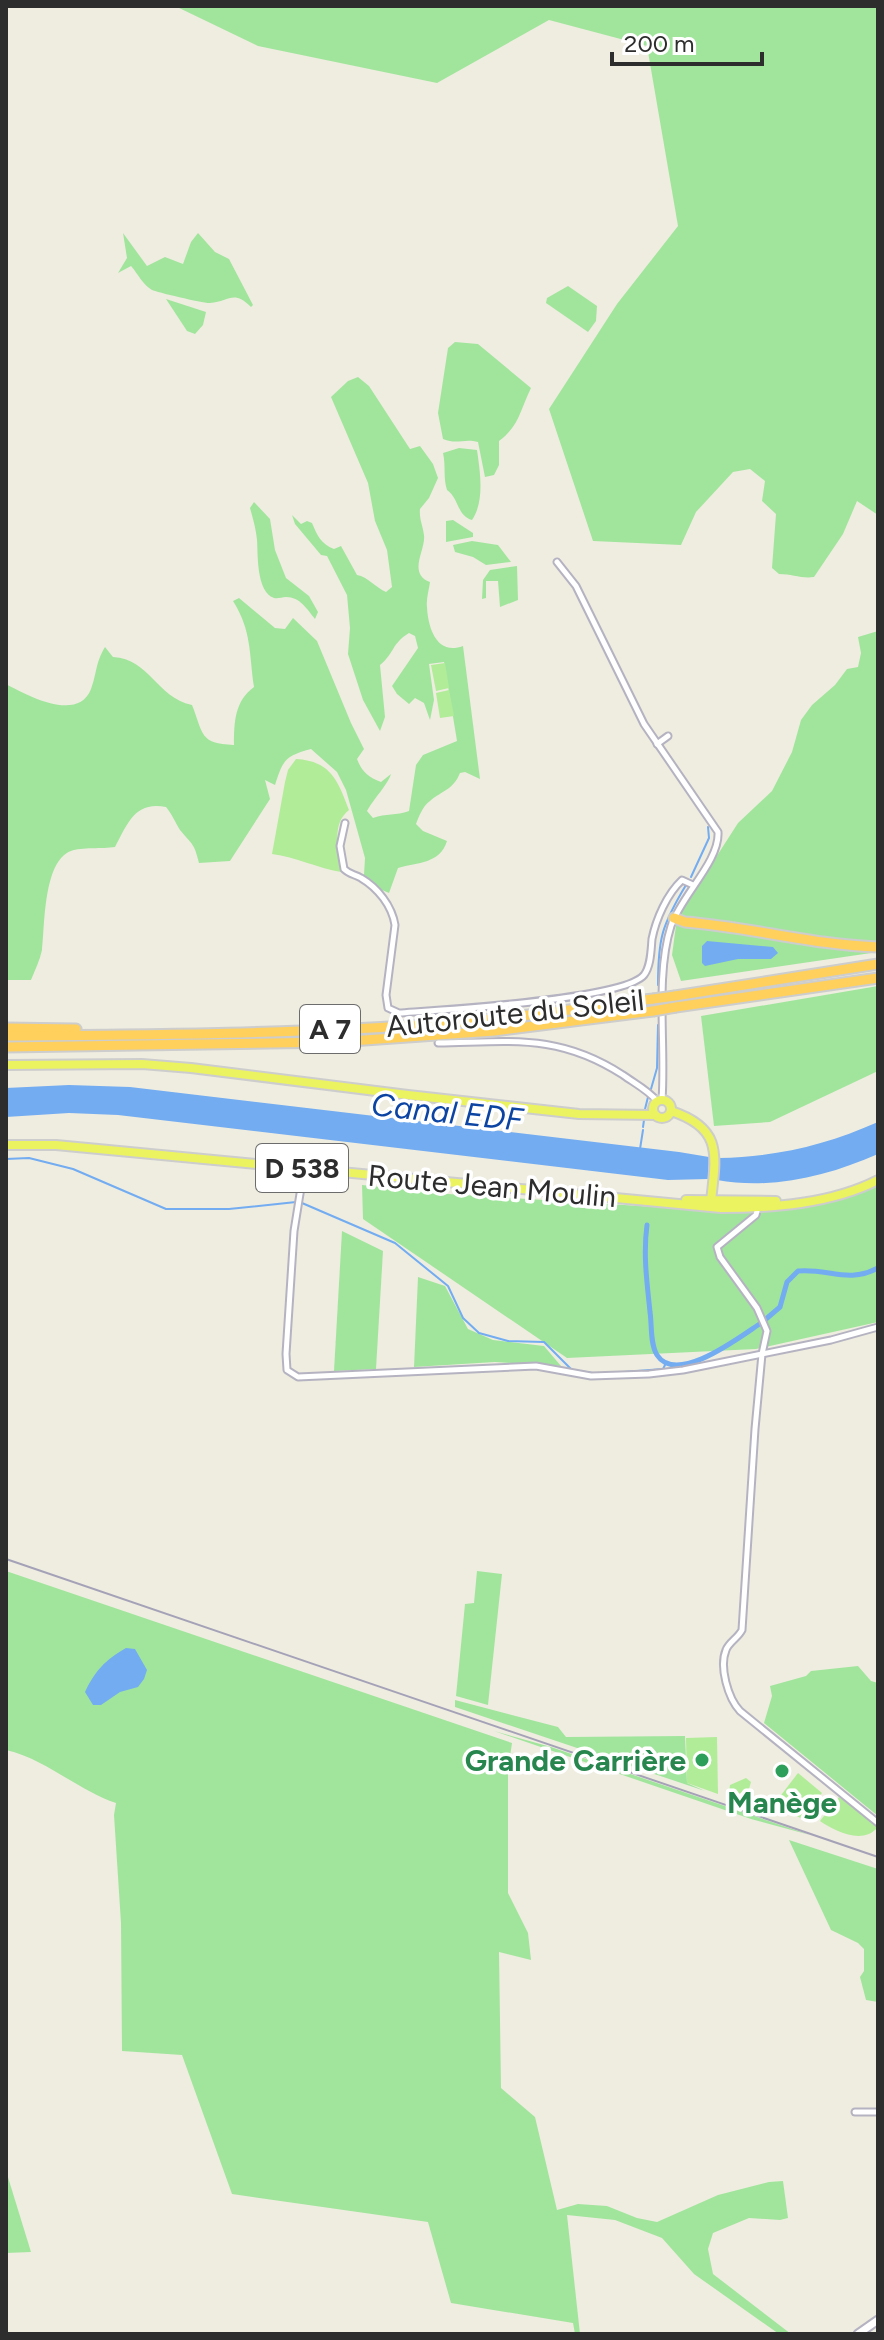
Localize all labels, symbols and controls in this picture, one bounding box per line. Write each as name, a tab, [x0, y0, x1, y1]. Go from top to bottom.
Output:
scale bar	[612, 16, 762, 66]
text: 200 m	[624, 29, 695, 58]
street label: Autoroute du Soleil	[384, 981, 646, 1045]
road number: A 7	[300, 1005, 360, 1053]
water label: Canal EDF	[370, 1085, 526, 1139]
road number: D 538	[256, 1144, 348, 1192]
street label: Route Jean Moulin	[366, 1157, 618, 1215]
place label: Grande Carrière	[465, 1742, 686, 1779]
marker: Grande Carrière	[693, 1751, 711, 1769]
marker: Manège	[773, 1762, 791, 1780]
place label: Manège	[727, 1784, 837, 1821]

